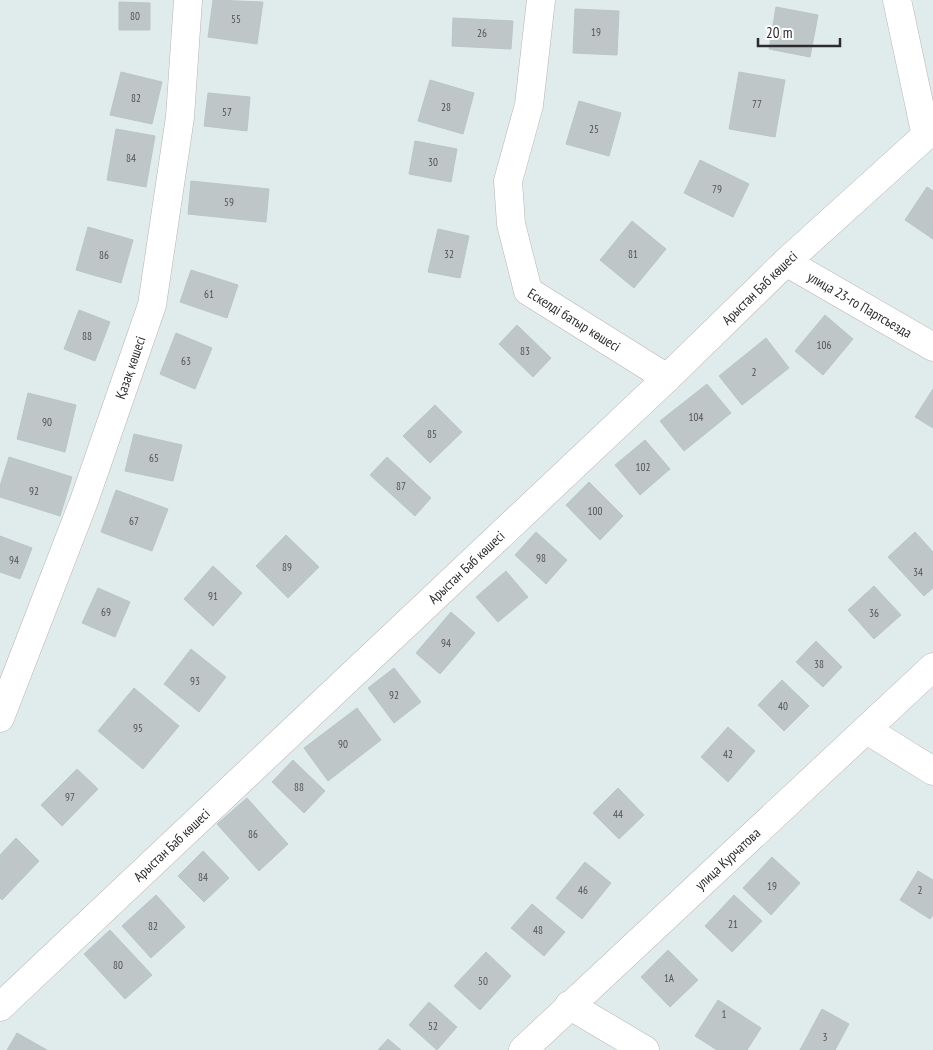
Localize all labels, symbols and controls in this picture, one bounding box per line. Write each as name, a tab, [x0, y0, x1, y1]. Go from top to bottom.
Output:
house number: 80	[130, 9, 140, 23]
house number: 55	[231, 12, 241, 26]
scale bar	[758, 15, 840, 47]
text: 20 m	[766, 23, 792, 42]
house number: 19	[591, 25, 601, 39]
house number: 26	[477, 26, 487, 40]
house number: 82	[131, 91, 141, 105]
house number: 77	[752, 97, 762, 111]
house number: 28	[441, 100, 451, 114]
house number: 57	[222, 105, 232, 119]
house number: 25	[589, 122, 599, 136]
house number: 84	[126, 151, 136, 165]
house number: 30	[428, 155, 438, 169]
house number: 79	[712, 182, 722, 196]
house number: 59	[224, 195, 234, 209]
house number: 32	[444, 247, 454, 261]
house number: 81	[628, 247, 638, 261]
street label: Арыстан Баб көшесі	[718, 247, 801, 329]
house number: 86	[99, 248, 109, 262]
street label: улица 23-го Партсъезда	[804, 267, 915, 342]
street label: Ескелді батыр көшесі	[524, 284, 624, 356]
house number: 61	[204, 287, 214, 301]
house number: 88	[82, 329, 92, 343]
street label: Қазақ көшесі	[111, 334, 150, 401]
house number: 106	[817, 338, 831, 352]
house number: 83	[520, 344, 530, 358]
house number: 63	[181, 354, 191, 368]
house number: 2	[752, 365, 757, 379]
house number: 104	[689, 410, 703, 424]
house number: 90	[42, 415, 52, 429]
house number: 85	[427, 427, 437, 441]
house number: 65	[149, 451, 159, 465]
house number: 102	[636, 460, 650, 474]
house number: 87	[396, 479, 406, 493]
house number: 92	[29, 484, 39, 498]
house number: 100	[588, 504, 602, 518]
house number: 67	[129, 514, 139, 528]
street label: Арыстан Баб көшесі	[424, 527, 508, 608]
house number: 98	[536, 551, 546, 565]
house number: 94	[9, 553, 19, 567]
house number: 89	[282, 560, 292, 574]
house number: 34	[913, 565, 923, 579]
house number: 91	[208, 589, 218, 603]
house number: 69	[101, 605, 111, 619]
house number: 36	[869, 606, 879, 620]
house number: 94	[441, 636, 451, 650]
house number: 38	[814, 657, 824, 671]
house number: 93	[190, 674, 200, 688]
house number: 92	[389, 688, 399, 702]
house number: 40	[778, 699, 788, 713]
house number: 95	[133, 721, 143, 735]
house number: 90	[338, 737, 348, 751]
house number: 42	[723, 747, 733, 761]
house number: 88	[294, 780, 304, 794]
house number: 97	[65, 790, 75, 804]
street label: Арыстан Баб көшесі	[130, 805, 214, 885]
house number: 44	[613, 807, 623, 821]
street label: улица Курчатова	[691, 824, 764, 894]
house number: 86	[248, 827, 258, 841]
house number: 84	[198, 870, 208, 884]
house number: 19	[767, 879, 777, 893]
house number: 46	[578, 883, 588, 897]
house number: 2	[918, 883, 923, 897]
house number: 21	[728, 917, 738, 931]
house number: 82	[148, 919, 158, 933]
house number: 48	[533, 923, 543, 937]
house number: 80	[113, 958, 123, 972]
house number: 1А	[664, 971, 675, 985]
house number: 50	[478, 974, 488, 988]
house number: 1	[722, 1007, 727, 1021]
house number: 52	[428, 1019, 438, 1033]
house number: 3	[823, 1030, 828, 1044]

